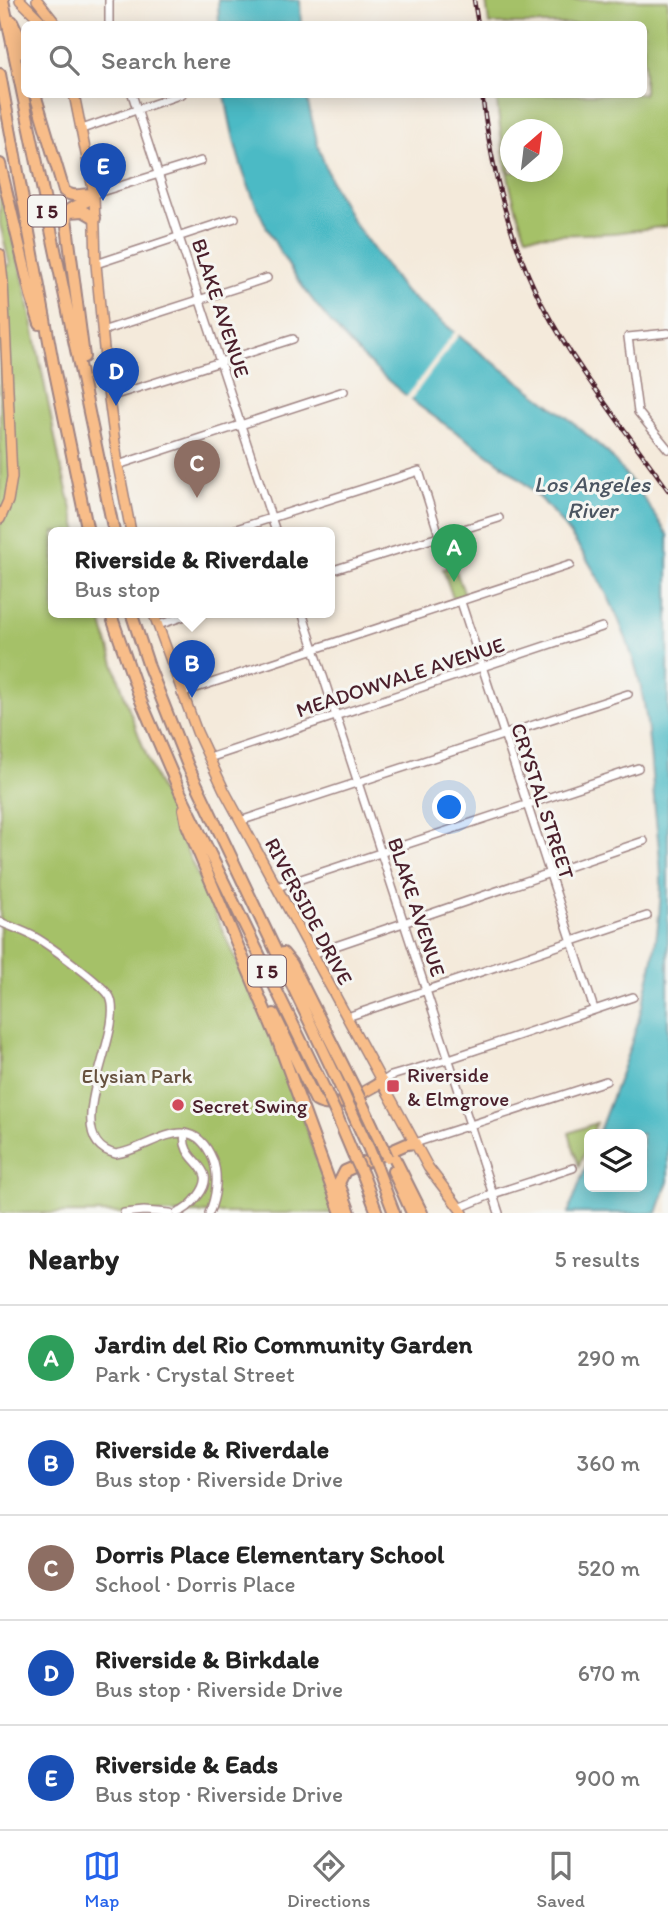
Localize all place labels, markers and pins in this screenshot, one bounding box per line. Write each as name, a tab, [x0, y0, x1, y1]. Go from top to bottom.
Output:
pin: E	[80, 143, 126, 201]
pin: D	[93, 348, 139, 406]
pin: C	[174, 440, 220, 498]
pin: A	[431, 524, 477, 582]
pin: B	[169, 640, 215, 698]
place label: Riverside & Elmgrove	[407, 1062, 509, 1111]
marker: Riverside & Elmgrove	[385, 1078, 401, 1094]
place label: Secret Swing	[192, 1093, 308, 1118]
marker: Secret Swing	[170, 1097, 186, 1113]

